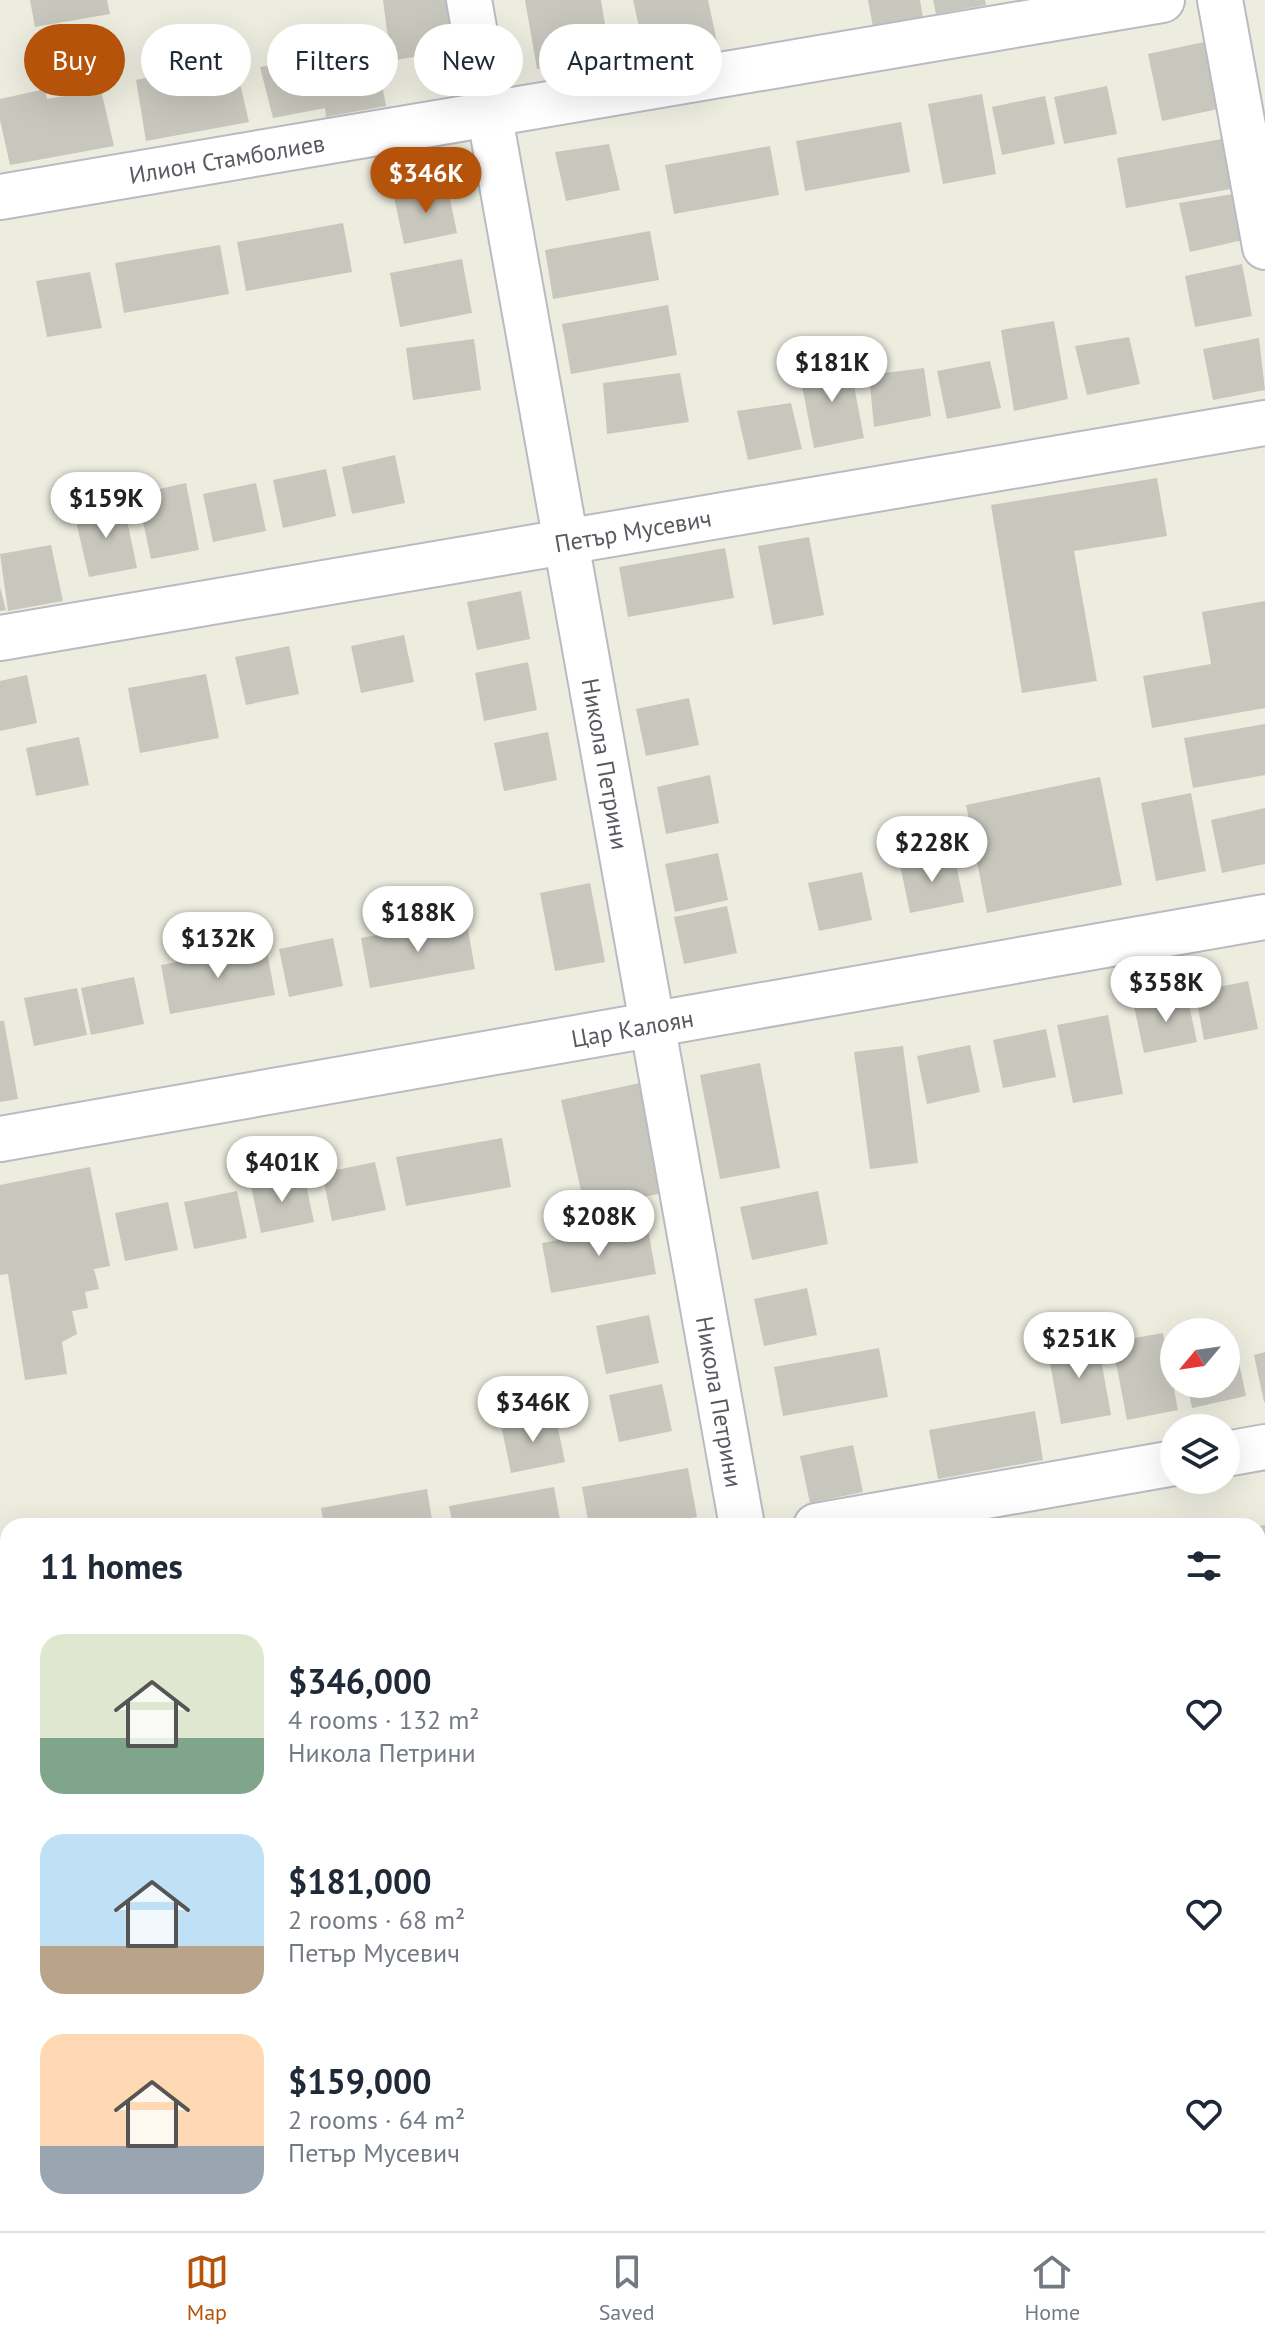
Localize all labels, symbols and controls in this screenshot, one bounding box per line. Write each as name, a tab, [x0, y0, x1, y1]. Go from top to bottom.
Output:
chip: Buy	[24, 24, 125, 96]
chip: Rent	[141, 24, 251, 96]
chip: Filters	[267, 24, 398, 96]
chip: New	[414, 24, 523, 96]
chip: Apartment	[539, 24, 722, 96]
street label: Илион Стамболиев	[127, 127, 327, 190]
pin: $346K	[370, 147, 482, 215]
text: $346K	[388, 156, 464, 189]
pin: $181K	[776, 336, 888, 404]
text: $181K	[794, 345, 870, 378]
pin: $159K	[50, 472, 162, 540]
text: $159K	[68, 481, 144, 514]
street label: Петър Мусевич	[552, 502, 714, 559]
street label: Никола Петрини	[575, 676, 636, 852]
pin: $228K	[876, 816, 988, 884]
text: $228K	[894, 825, 970, 858]
pin: $188K	[362, 886, 474, 954]
text: $188K	[380, 895, 456, 928]
pin: $132K	[162, 912, 274, 980]
text: $132K	[180, 921, 256, 954]
pin: $358K	[1110, 956, 1222, 1024]
text: $358K	[1128, 965, 1204, 998]
street label: Цар Калоян	[569, 1002, 696, 1054]
pin: $401K	[226, 1136, 338, 1204]
text: $401K	[244, 1145, 320, 1178]
pin: $208K	[543, 1190, 655, 1258]
text: $208K	[561, 1199, 637, 1232]
pin: $251K	[1023, 1312, 1135, 1380]
street label: Никола Петрини	[689, 1314, 750, 1490]
north arrow	[1160, 1318, 1240, 1398]
map controls	[1160, 1318, 1240, 1494]
text: $251K	[1041, 1321, 1117, 1354]
pin: $346K	[477, 1376, 589, 1444]
text: $346K	[495, 1385, 571, 1418]
button: layers	[1160, 1414, 1240, 1494]
text: 11 homes	[40, 1544, 183, 1588]
icon: filters	[1182, 1544, 1226, 1588]
text: $346,000	[288, 1659, 432, 1703]
icon: home	[104, 1666, 200, 1762]
icon: heart	[1182, 1692, 1226, 1736]
text: 4 rooms · 132 m²	[288, 1703, 480, 1736]
text: Никола Петрини	[288, 1736, 476, 1769]
text: $181,000	[288, 1859, 432, 1903]
icon: home	[104, 1866, 200, 1962]
icon: heart	[1182, 1892, 1226, 1936]
text: 2 rooms · 68 m²	[288, 1903, 465, 1936]
text: Петър Мусевич	[288, 1936, 460, 1969]
text: $159,000	[288, 2059, 432, 2103]
icon: home	[104, 2066, 200, 2162]
icon: heart	[1182, 2092, 1226, 2136]
text: 2 rooms · 64 m²	[288, 2103, 465, 2136]
text: Петър Мусевич	[288, 2136, 460, 2169]
tab: Map	[185, 2250, 229, 2326]
tab: Saved	[599, 2250, 655, 2326]
tab: Home	[1024, 2250, 1080, 2326]

